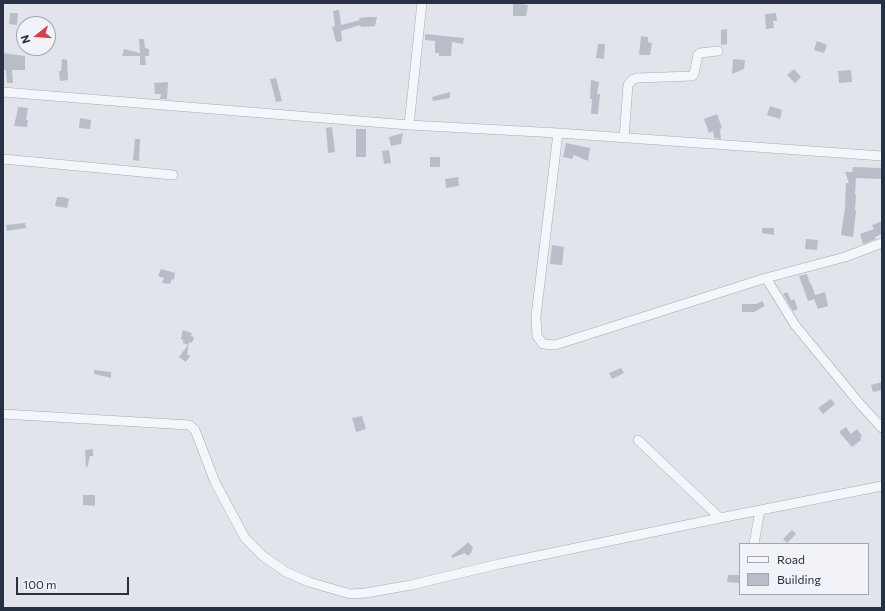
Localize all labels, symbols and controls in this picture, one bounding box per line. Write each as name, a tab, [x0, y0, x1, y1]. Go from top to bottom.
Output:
north arrow	[16, 16, 56, 56]
text: N	[18, 34, 32, 45]
legend	[739, 543, 869, 595]
text: Road	[777, 552, 805, 566]
scale bar	[18, 569, 131, 595]
text: Building	[777, 572, 821, 586]
text: 100 m	[23, 577, 57, 591]

